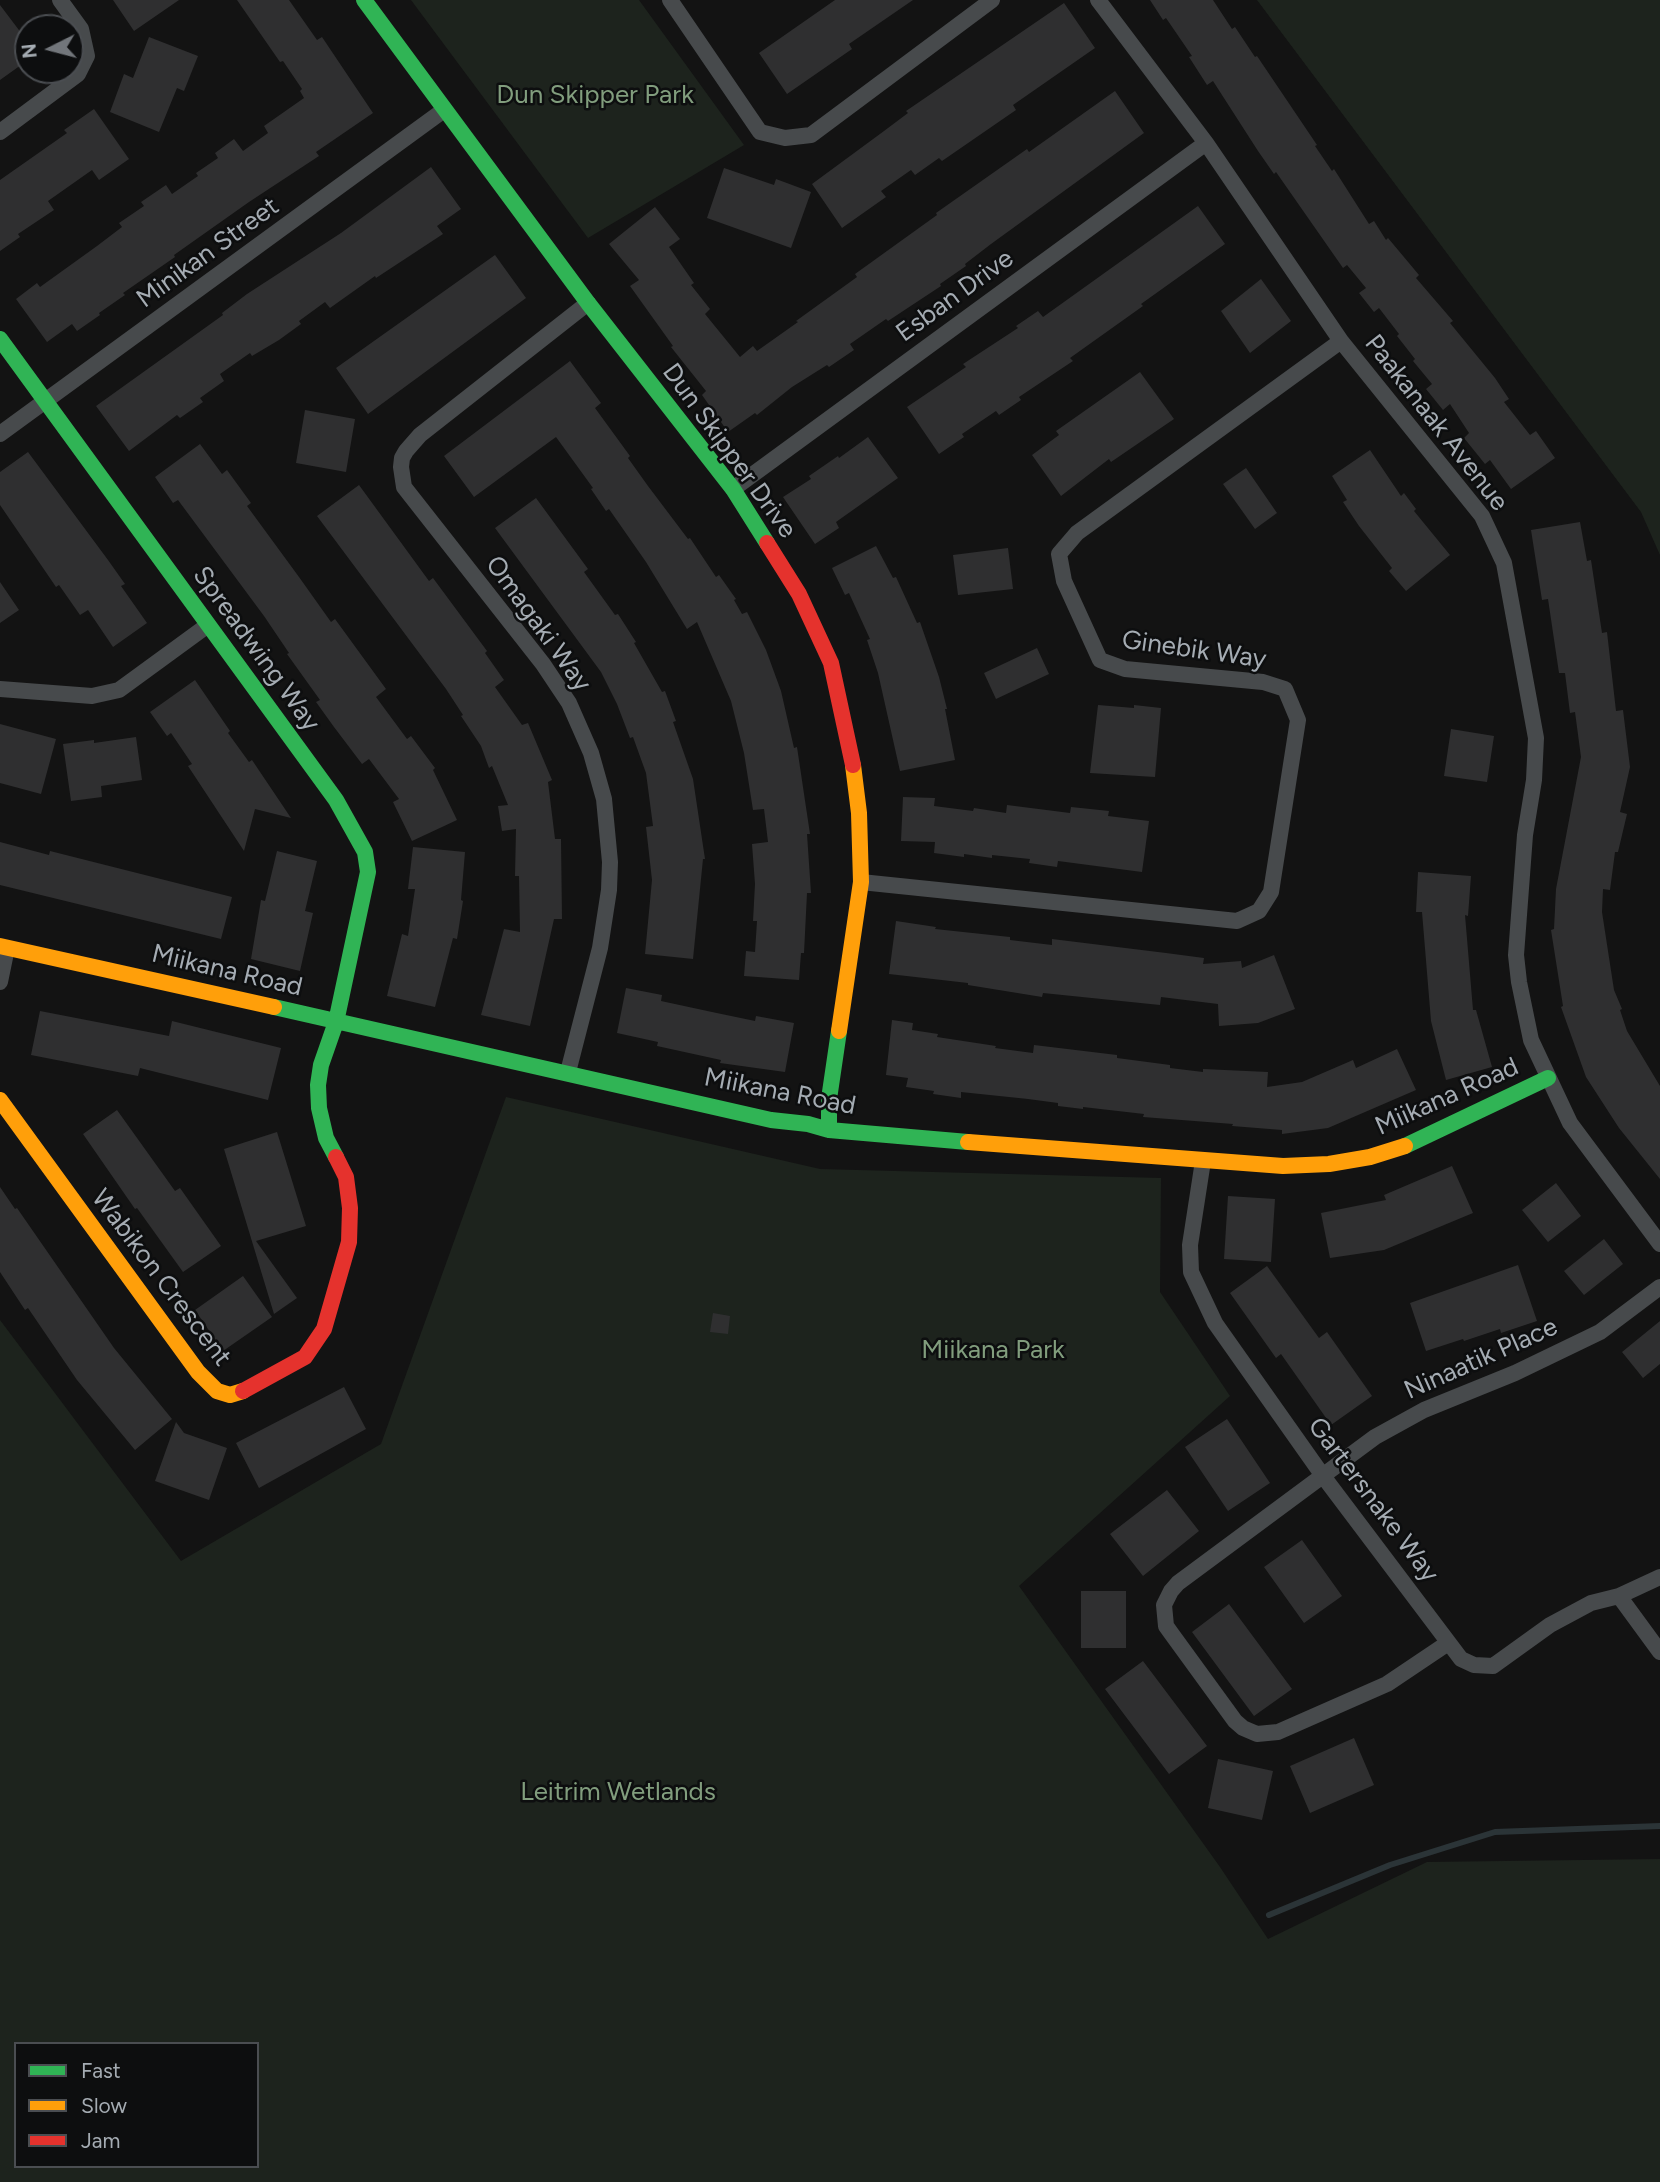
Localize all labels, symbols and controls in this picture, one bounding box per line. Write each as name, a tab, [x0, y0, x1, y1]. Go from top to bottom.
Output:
north arrow	[14, 14, 84, 84]
text: N	[17, 43, 42, 60]
park label: Dun Skipper Park	[496, 79, 694, 111]
street label: Minikan Street	[131, 191, 285, 315]
street label: Esban Drive	[890, 243, 1020, 349]
street label: Paakanaak Avenue	[1358, 329, 1514, 517]
street label: Dun Skipper Drive	[655, 358, 803, 544]
street label: Omagaki Way	[478, 550, 598, 698]
street label: Spreadwing Way	[186, 561, 326, 737]
street label: Ginebik Way	[1120, 624, 1268, 676]
street label: Miikana Road	[149, 939, 305, 1003]
street label: Miikana Road	[1370, 1051, 1524, 1143]
street label: Miikana Road	[702, 1062, 858, 1122]
street label: Wabikon Crescent	[84, 1183, 238, 1373]
street label: Ninaatik Place	[1400, 1311, 1562, 1407]
park label: Miikana Park	[921, 1334, 1065, 1366]
street label: Gartersnake Way	[1301, 1412, 1445, 1588]
park label: Leitrim Wetlands	[520, 1776, 716, 1808]
legend	[14, 2042, 259, 2168]
text: Fast	[81, 2058, 121, 2083]
text: Slow	[81, 2093, 127, 2118]
text: Jam	[81, 2128, 120, 2153]

